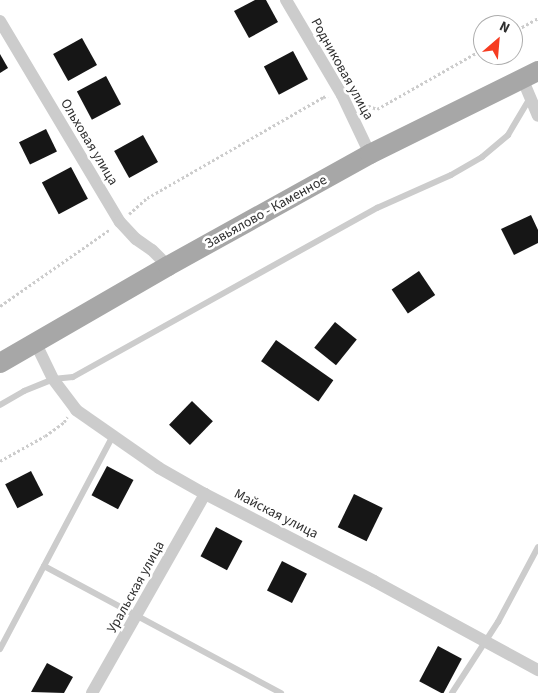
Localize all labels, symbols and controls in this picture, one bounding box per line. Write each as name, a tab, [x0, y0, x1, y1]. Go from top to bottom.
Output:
street label: Родниковая улица	[307, 15, 377, 123]
north arrow	[473, 15, 523, 65]
text: N	[496, 17, 513, 39]
street label: Ольховая улица	[57, 96, 121, 188]
street label: Завьялово - Каменное	[202, 172, 330, 252]
street label: Майская улица	[231, 486, 321, 542]
street label: Уральская улица	[104, 538, 168, 636]

